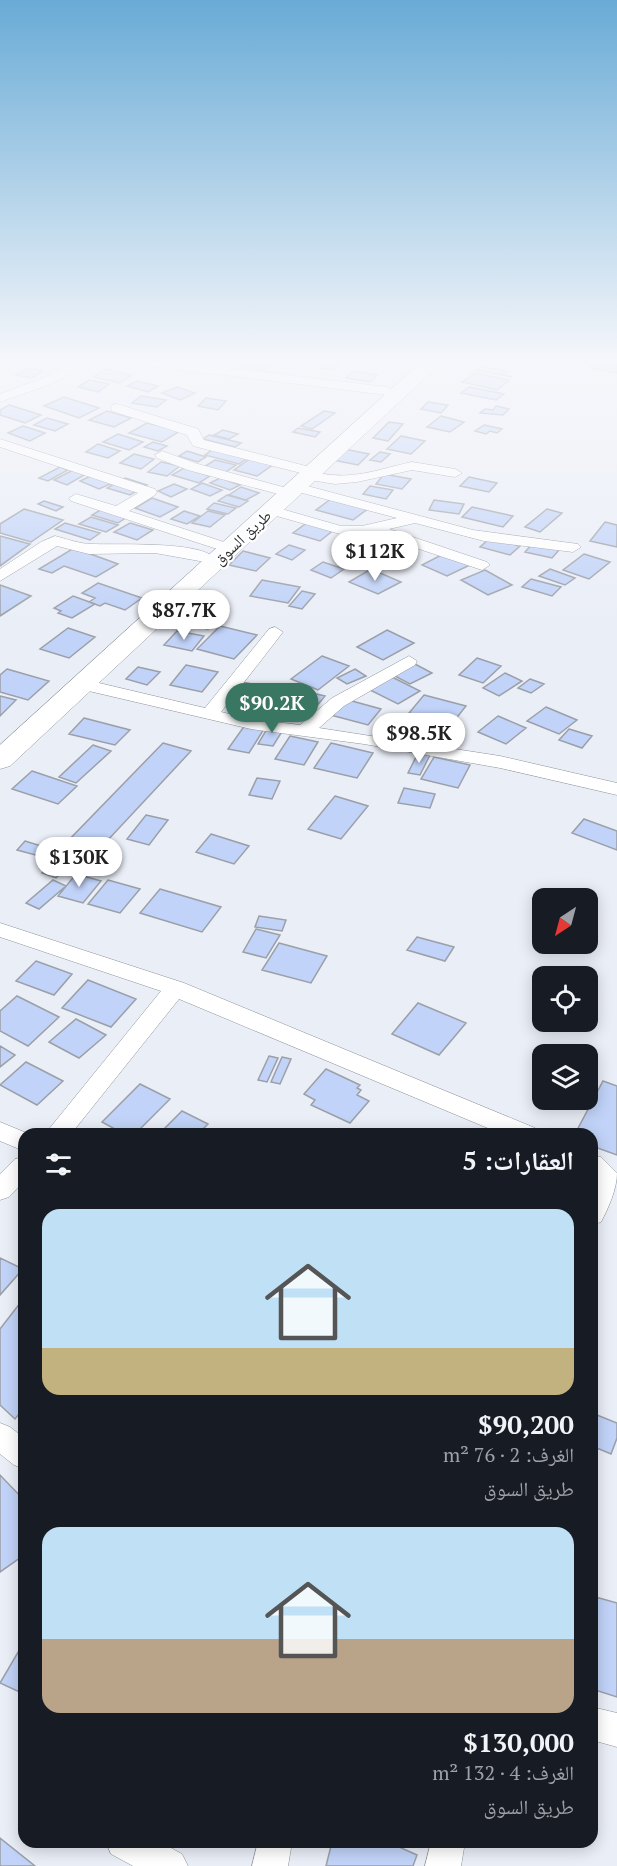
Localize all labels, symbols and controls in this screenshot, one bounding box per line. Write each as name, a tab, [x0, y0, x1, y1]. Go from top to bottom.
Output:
street label: طريق السوق	[208, 504, 276, 570]
pin: $112K	[333, 531, 417, 582]
text: $112K	[345, 537, 405, 564]
pin: $87.7K	[135, 590, 233, 641]
text: $87.7K	[152, 596, 216, 623]
pin: $90.2K	[223, 683, 321, 734]
text: $90.2K	[239, 689, 305, 716]
pin: $98.5K	[370, 713, 468, 764]
text: $98.5K	[386, 719, 452, 746]
pin: $130K	[37, 837, 121, 888]
text: $130K	[49, 843, 109, 870]
north arrow	[532, 888, 598, 954]
map controls	[532, 888, 598, 1110]
button: locate	[532, 966, 598, 1032]
button: layers	[532, 1044, 598, 1110]
text: العقارات: 5	[462, 1143, 574, 1177]
icon: filters	[42, 1148, 75, 1181]
icon: home	[254, 1248, 362, 1356]
text: $90,200	[478, 1407, 574, 1441]
text: الغرف: 2 · 76 m²	[443, 1441, 574, 1468]
text: طريق السوق	[484, 1475, 574, 1502]
icon: home	[254, 1566, 362, 1674]
text: $130,000	[463, 1725, 574, 1759]
text: الغرف: 4 · 132 m²	[432, 1759, 574, 1786]
text: طريق السوق	[484, 1793, 574, 1820]

